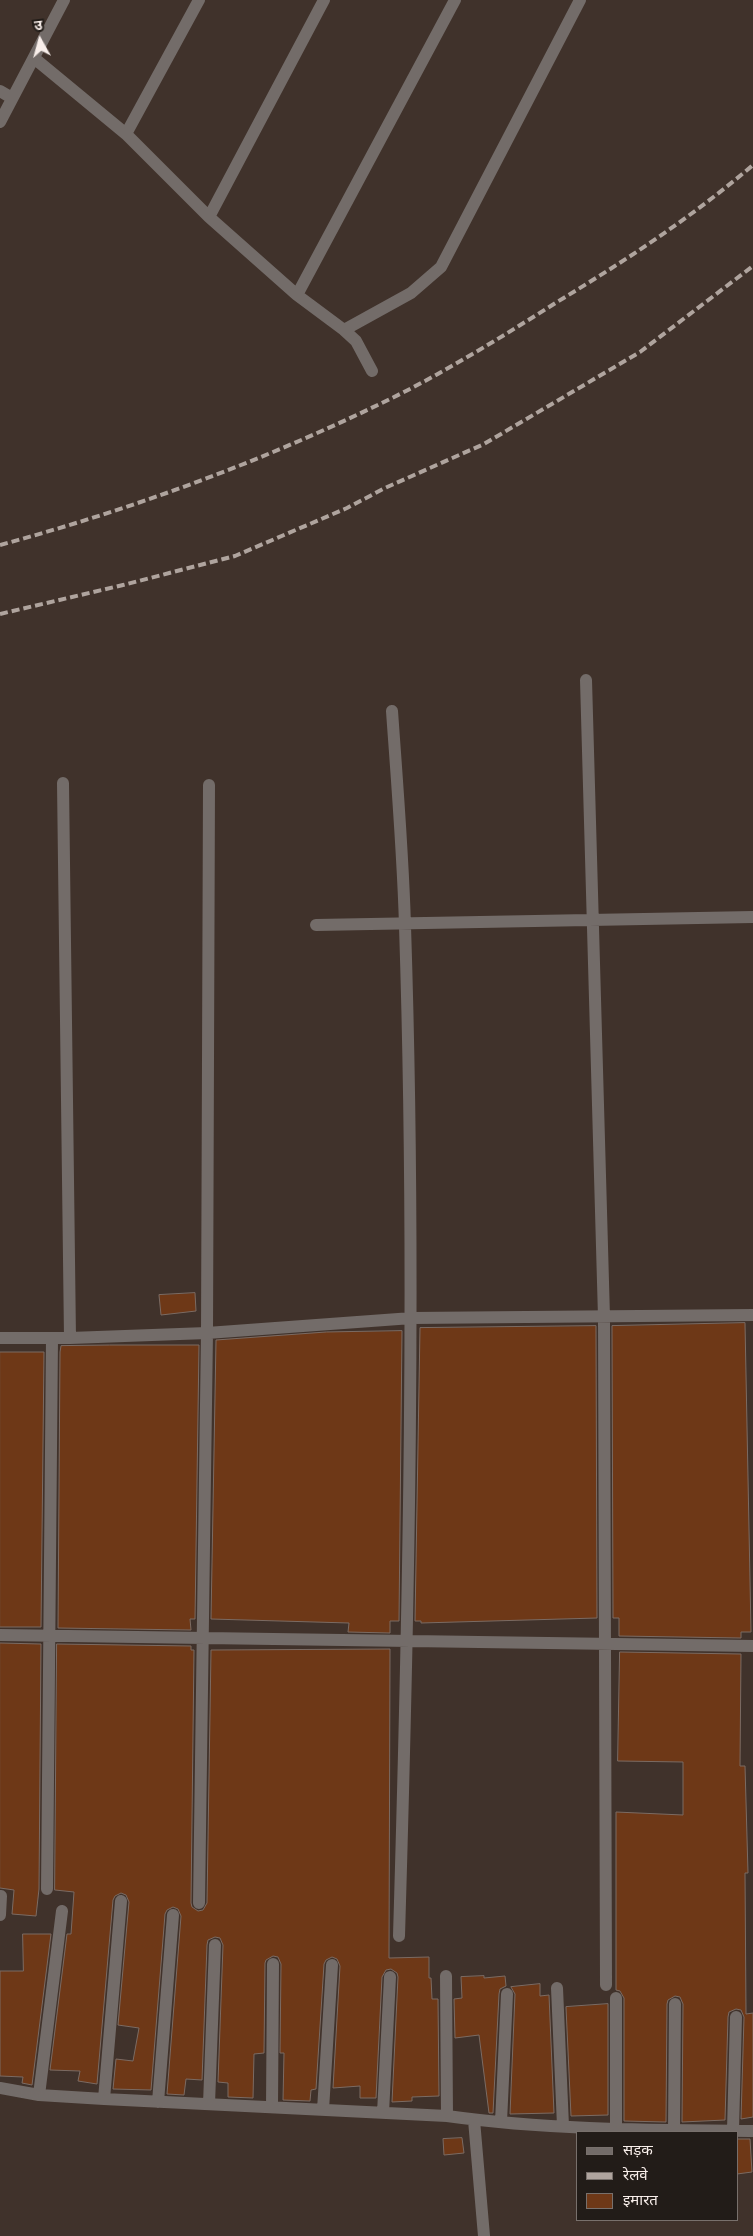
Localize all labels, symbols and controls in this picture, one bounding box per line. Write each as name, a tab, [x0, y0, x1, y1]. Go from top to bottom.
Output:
north arrow	[15, 15, 65, 65]
text: उ	[33, 16, 43, 34]
legend	[576, 2131, 738, 2221]
text: सड़क	[623, 2140, 653, 2158]
text: रेलवे	[623, 2165, 648, 2183]
text: इमारत	[623, 2190, 658, 2208]

